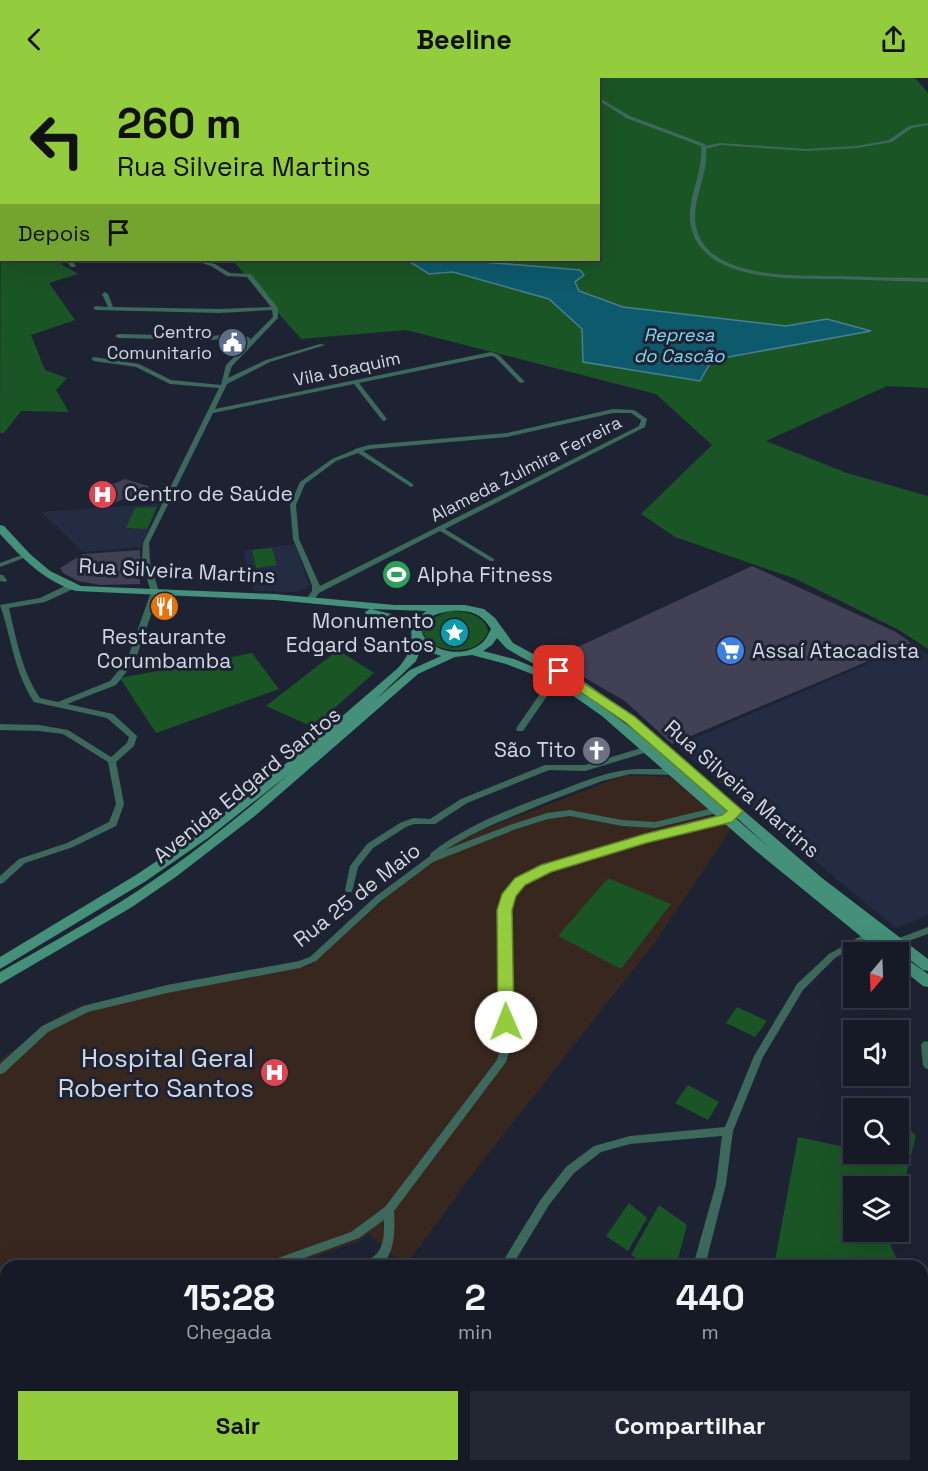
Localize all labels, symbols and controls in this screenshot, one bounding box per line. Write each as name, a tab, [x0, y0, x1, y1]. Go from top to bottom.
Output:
text: Beeline	[416, 22, 512, 57]
icon: back	[18, 23, 51, 56]
icon: share	[877, 23, 910, 56]
text: 260 m	[117, 97, 242, 150]
icon: left	[18, 102, 96, 180]
text: Rua Silveira Martins	[117, 149, 370, 184]
icon: arrive	[102, 216, 135, 249]
text: Depois	[18, 219, 90, 247]
place label: Centro Comunitario	[107, 320, 212, 364]
water label: Represa do Cascão	[634, 323, 725, 367]
public building icon: Centro Comunitario	[217, 326, 249, 358]
street label: Vila Joaquim	[291, 346, 403, 391]
street label: Alameda Zulmira Ferreira	[426, 410, 625, 527]
hospital icon: Centro de Saúde	[87, 478, 119, 510]
place label: Centro de Saúde	[124, 480, 293, 507]
street label: Rua Silveira Martins	[78, 552, 276, 589]
sports icon: Alpha Fitness	[380, 559, 412, 591]
place label: Alpha Fitness	[417, 561, 553, 588]
restaurant icon: Restaurante Corumbamba	[148, 590, 180, 622]
place label: Monumento Edgard Santos	[286, 607, 434, 658]
place icon: Monumento Edgard Santos	[439, 617, 471, 649]
place label: Restaurante Corumbamba	[97, 623, 231, 674]
supermarket icon: Assaí Atacadista	[715, 635, 747, 667]
place label: Assaí Atacadista	[752, 637, 919, 664]
pin	[533, 645, 584, 696]
icon: arrive	[542, 654, 575, 687]
street label: Avenida Edgard Santos	[147, 701, 346, 869]
street label: Rua Silveira Martins	[659, 714, 826, 863]
church icon: São Tito	[581, 734, 613, 766]
place label: São Tito	[494, 736, 576, 763]
street label: Rua 25 de Maio	[288, 837, 426, 953]
north arrow	[843, 942, 909, 1008]
map controls	[843, 942, 909, 1242]
position arrow	[474, 990, 538, 1054]
button: sound	[843, 1020, 909, 1086]
place label: Hospital Geral Roberto Santos	[58, 1041, 254, 1105]
hospital icon: Hospital Geral Roberto Santos	[259, 1057, 291, 1089]
button: search	[843, 1098, 909, 1164]
button: layers	[843, 1176, 909, 1242]
text: 15:28	[183, 1275, 275, 1321]
text: 2	[465, 1275, 486, 1321]
text: 440	[676, 1275, 745, 1321]
text: Chegada	[186, 1319, 272, 1345]
text: min	[458, 1319, 492, 1345]
text: m	[702, 1319, 719, 1345]
button: Sair	[18, 1391, 458, 1460]
button: Compartilhar	[470, 1391, 910, 1460]

